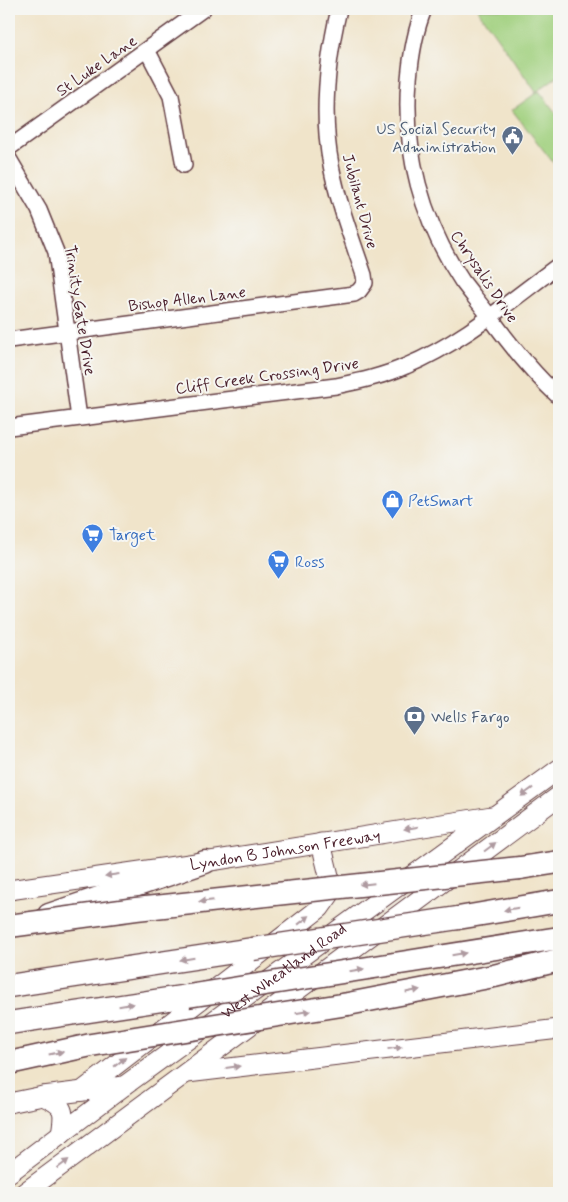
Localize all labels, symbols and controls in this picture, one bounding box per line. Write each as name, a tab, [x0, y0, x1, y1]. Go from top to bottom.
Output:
street label: St Luke Lane	[52, 31, 141, 102]
place label: US Social Security Administration	[376, 119, 496, 158]
public building icon: US Social Security Administration	[500, 125, 524, 156]
street label: Jubilant Drive	[337, 152, 382, 251]
street label: Chrysalis Drive	[445, 227, 522, 327]
street label: Trinity Gate Drive	[59, 244, 100, 377]
street label: Bishop Allen Lane	[127, 282, 247, 317]
street label: Cliff Creek Crossing Drive	[174, 353, 360, 400]
shop icon: PetSmart	[380, 488, 404, 519]
place label: PetSmart	[408, 491, 474, 512]
supermarket icon: Target	[81, 522, 105, 553]
place label: Target	[109, 525, 156, 547]
supermarket icon: Ross	[267, 549, 291, 580]
place label: Ross	[295, 552, 325, 573]
bank icon: Wells Fargo	[403, 704, 427, 735]
place label: Wells Fargo	[431, 707, 509, 728]
one-way arrow	[520, 787, 534, 797]
street label: Lyndon B Johnson Freeway	[189, 825, 382, 876]
one-way arrow	[403, 825, 419, 833]
one-way arrow	[483, 842, 497, 852]
one-way arrow	[104, 871, 120, 879]
one-way arrow	[359, 880, 375, 888]
one-way arrow	[198, 897, 214, 905]
one-way arrow	[503, 906, 519, 914]
one-way arrow	[297, 915, 310, 926]
street label: West Wheatland Road	[217, 919, 351, 1024]
one-way arrow	[451, 949, 467, 957]
one-way arrow	[179, 955, 195, 963]
one-way arrow	[349, 965, 365, 973]
one-way arrow	[405, 987, 421, 995]
one-way arrow	[118, 1001, 134, 1009]
one-way arrow	[295, 1008, 311, 1016]
one-way arrow	[387, 1044, 403, 1052]
one-way arrow	[49, 1048, 65, 1056]
one-way arrow	[113, 1057, 126, 1068]
one-way arrow	[226, 1063, 242, 1071]
one-way arrow	[56, 1159, 70, 1169]

